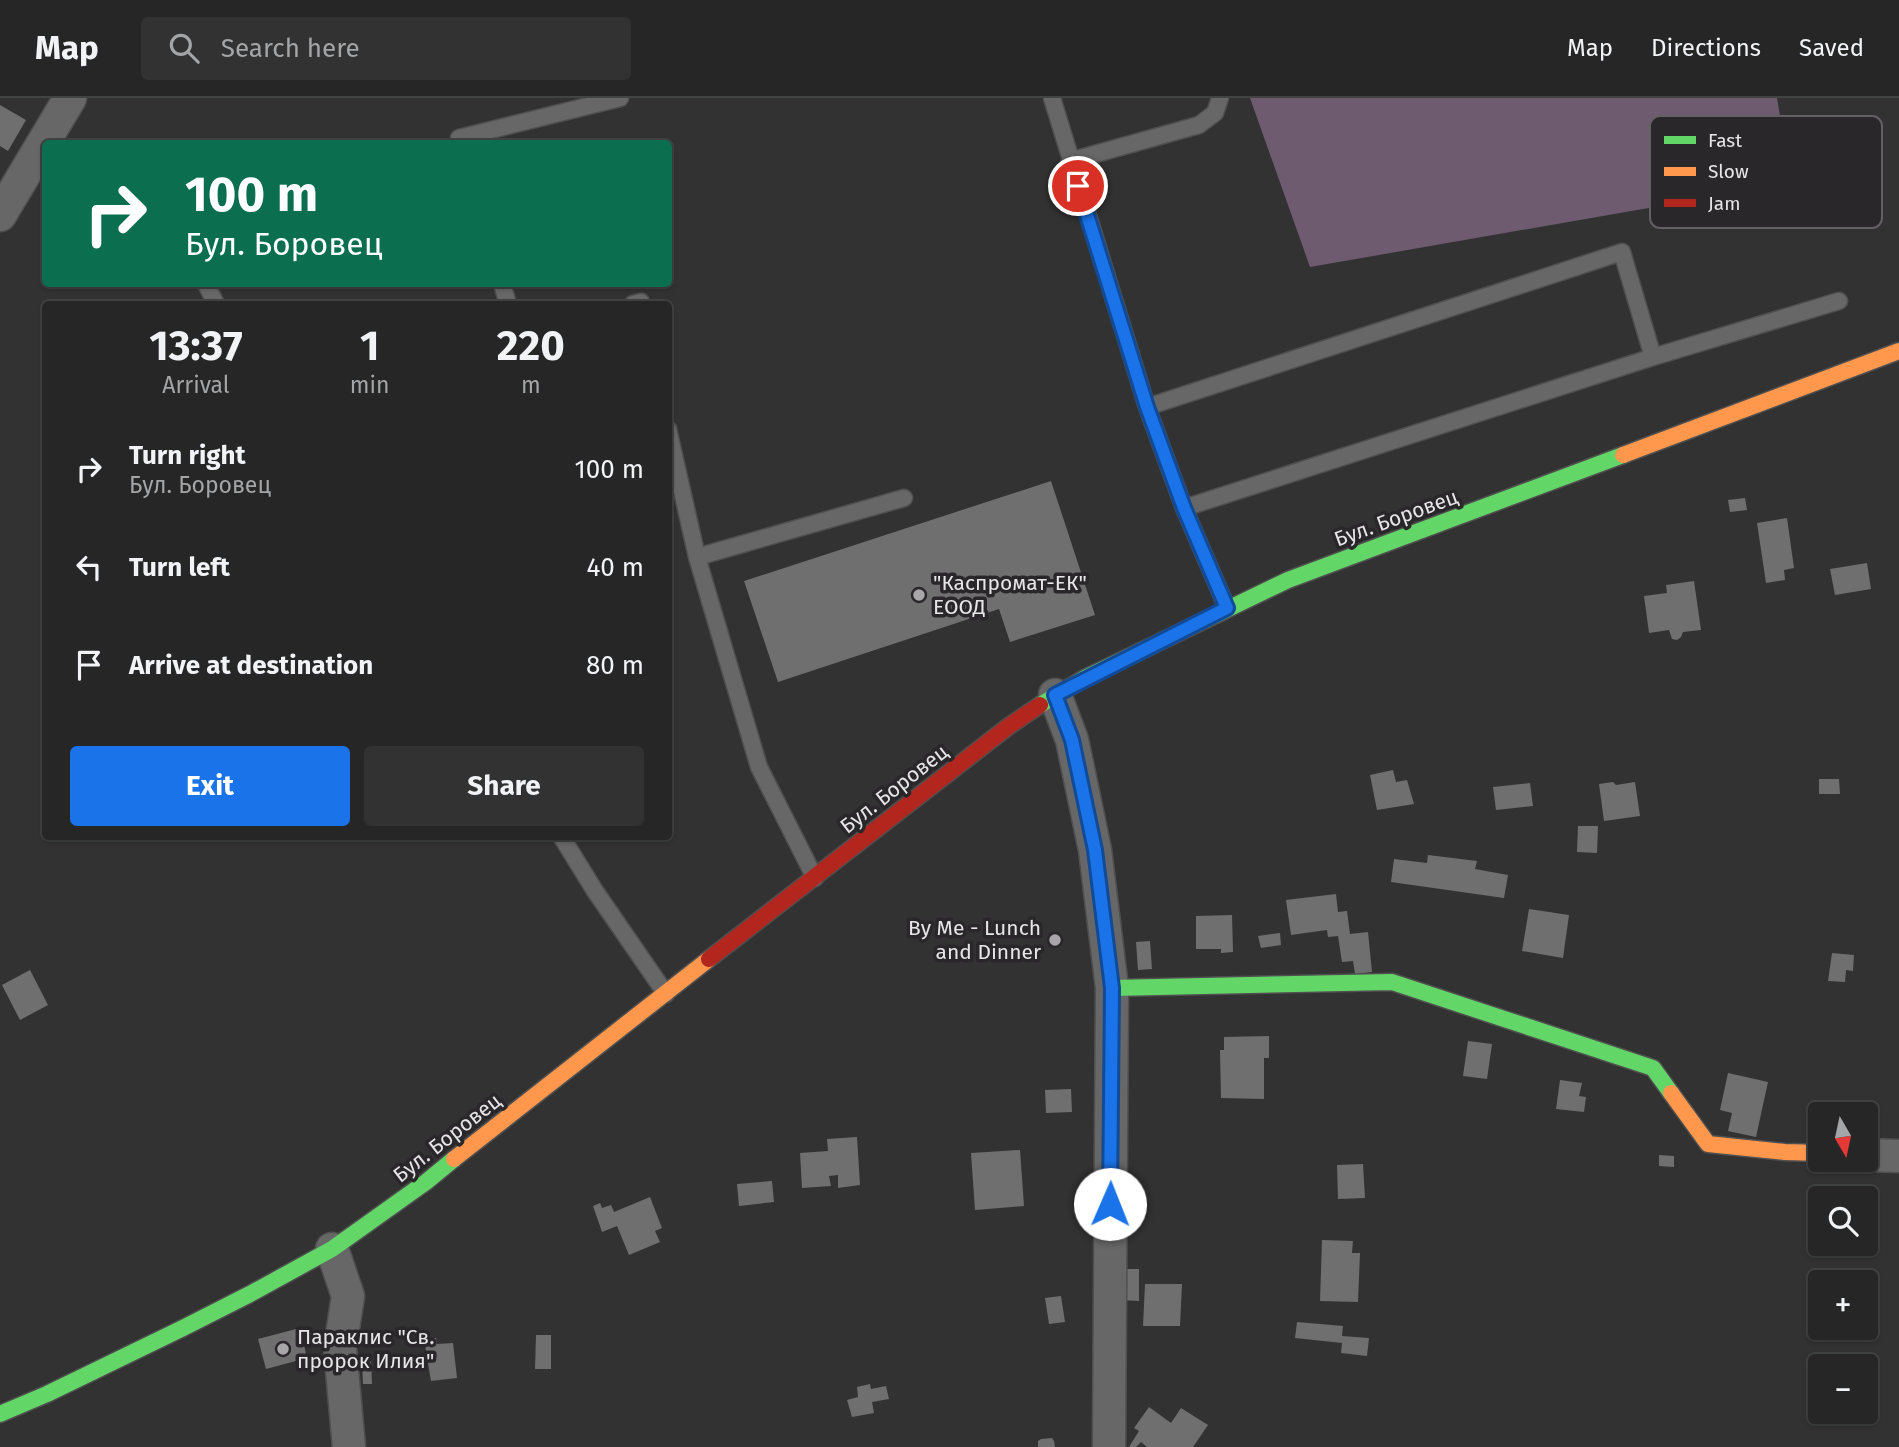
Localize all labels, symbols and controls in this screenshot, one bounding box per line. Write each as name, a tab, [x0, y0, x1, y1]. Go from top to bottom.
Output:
search box	[141, 17, 631, 80]
text: Map	[35, 28, 99, 68]
icon: search	[165, 29, 203, 67]
text: Search here	[221, 33, 360, 64]
text: Map	[1567, 34, 1613, 62]
text: Directions	[1651, 34, 1761, 62]
text: Saved	[1799, 34, 1864, 62]
legend	[1650, 116, 1882, 228]
text: Fast	[1708, 129, 1742, 152]
pin	[1048, 156, 1108, 216]
text: Slow	[1708, 160, 1749, 183]
text: 100 m	[185, 165, 318, 224]
icon: arrive	[1059, 167, 1097, 205]
icon: right	[70, 168, 161, 259]
text: Jam	[1708, 192, 1740, 215]
text: Бул. Боровец	[185, 225, 382, 263]
text: 13:37	[149, 321, 243, 371]
text: 1	[360, 321, 379, 371]
text: 220	[497, 321, 565, 371]
text: Arrival	[162, 371, 230, 399]
text: min	[350, 371, 390, 399]
text: m	[521, 371, 541, 399]
text: Turn right	[129, 440, 246, 471]
icon: right	[70, 450, 108, 488]
text: 100 m	[575, 454, 644, 485]
text: Бул. Боровец	[129, 471, 271, 499]
street label: Бул. Боровец	[1331, 484, 1461, 552]
icon: left	[70, 548, 108, 586]
text: Turn left	[129, 552, 230, 583]
text: 40 m	[586, 552, 644, 583]
place label: "Каспромат-ЕК" ЕООД	[933, 570, 1087, 620]
marker: "Каспромат-ЕК" ЕООД	[911, 587, 927, 603]
icon: arrive	[70, 646, 108, 684]
text: Arrive at destination	[129, 650, 373, 681]
text: 80 m	[586, 650, 644, 681]
street label: Бул. Боровец	[835, 739, 953, 839]
button: Exit	[70, 746, 350, 826]
button: Share	[364, 746, 644, 826]
place label: By Me - Lunch and Dinner	[908, 915, 1041, 965]
marker: By Me - Lunch and Dinner	[1047, 932, 1063, 948]
street label: Бул. Боровец	[388, 1088, 506, 1188]
north arrow	[1808, 1102, 1878, 1172]
map controls	[1808, 1102, 1878, 1424]
position arrow	[1073, 1167, 1147, 1241]
button: search	[1808, 1186, 1878, 1256]
button: +	[1808, 1270, 1878, 1340]
place label: Параклис "Св. пророк Илия"	[297, 1324, 434, 1374]
marker: Параклис "Св. пророк Илия"	[275, 1341, 291, 1357]
button: −	[1808, 1354, 1878, 1424]

